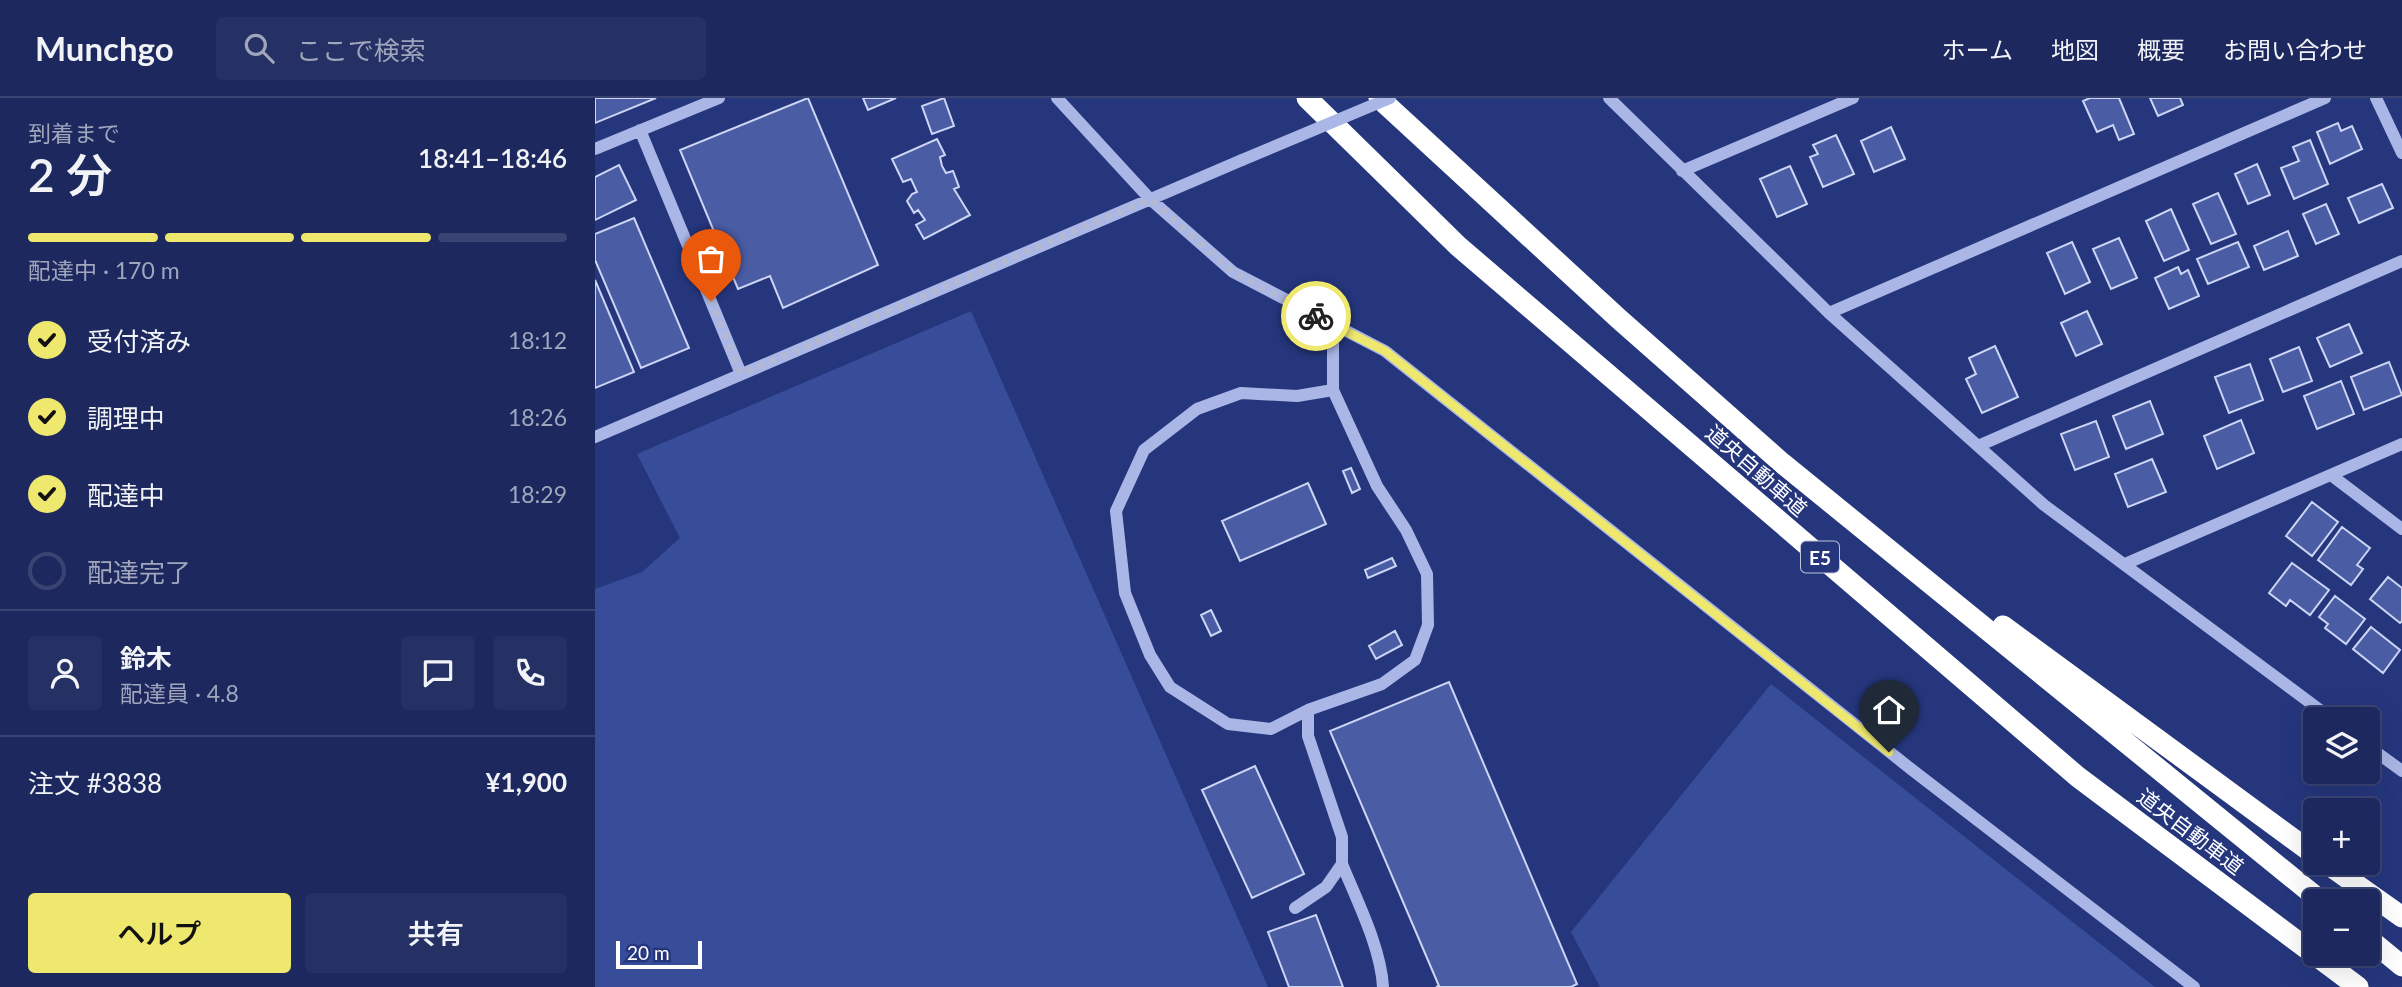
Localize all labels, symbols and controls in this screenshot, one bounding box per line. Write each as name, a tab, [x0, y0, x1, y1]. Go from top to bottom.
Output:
search box	[216, 17, 706, 80]
text: Munchgo	[35, 28, 174, 68]
icon: search	[240, 29, 278, 67]
text: ここで検索	[296, 34, 426, 66]
text: ホーム	[1942, 35, 2013, 64]
text: 地図	[2051, 35, 2099, 64]
text: 概要	[2137, 35, 2185, 64]
text: お問い合わせ	[2223, 35, 2367, 64]
text: 到着まで	[28, 119, 120, 147]
text: 18:41–18:46	[418, 142, 567, 174]
text: 2 分	[28, 147, 112, 202]
pin	[681, 229, 741, 301]
icon: bag	[692, 240, 730, 278]
text: 配達中 · 170 m	[28, 256, 180, 284]
courier	[1281, 281, 1351, 351]
icon: bike	[1297, 297, 1335, 335]
icon: check	[28, 321, 66, 359]
text: 受付済み	[87, 325, 191, 357]
text: 18:12	[508, 326, 567, 354]
icon: check	[28, 398, 66, 436]
text: 調理中	[87, 402, 165, 434]
text: 18:26	[508, 403, 567, 431]
street label: 道央自動車道	[1701, 419, 1813, 521]
icon: check	[28, 475, 66, 513]
text: 配達中	[87, 479, 165, 511]
text: 18:29	[508, 480, 567, 508]
road number: E5	[1801, 542, 1839, 572]
text: 配達完了	[87, 556, 191, 588]
button: person	[28, 636, 102, 710]
button: chat	[401, 636, 475, 710]
button: phone	[493, 636, 567, 710]
text: 鈴木	[120, 642, 172, 674]
text: 配達員 · 4.8	[120, 679, 239, 707]
pin	[1859, 680, 1919, 752]
icon: home	[1870, 691, 1908, 729]
map controls	[2303, 707, 2380, 966]
button: layers	[2303, 707, 2380, 784]
text: ¥1,900	[486, 766, 567, 798]
text: 注文 #3838	[28, 767, 162, 799]
street label: 道央自動車道	[2133, 783, 2249, 879]
button: +	[2303, 798, 2380, 875]
button: −	[2303, 889, 2380, 966]
button: ヘルプ	[28, 893, 291, 973]
button: 共有	[305, 893, 567, 973]
scale bar	[616, 938, 702, 970]
text: 20 m	[627, 941, 670, 964]

